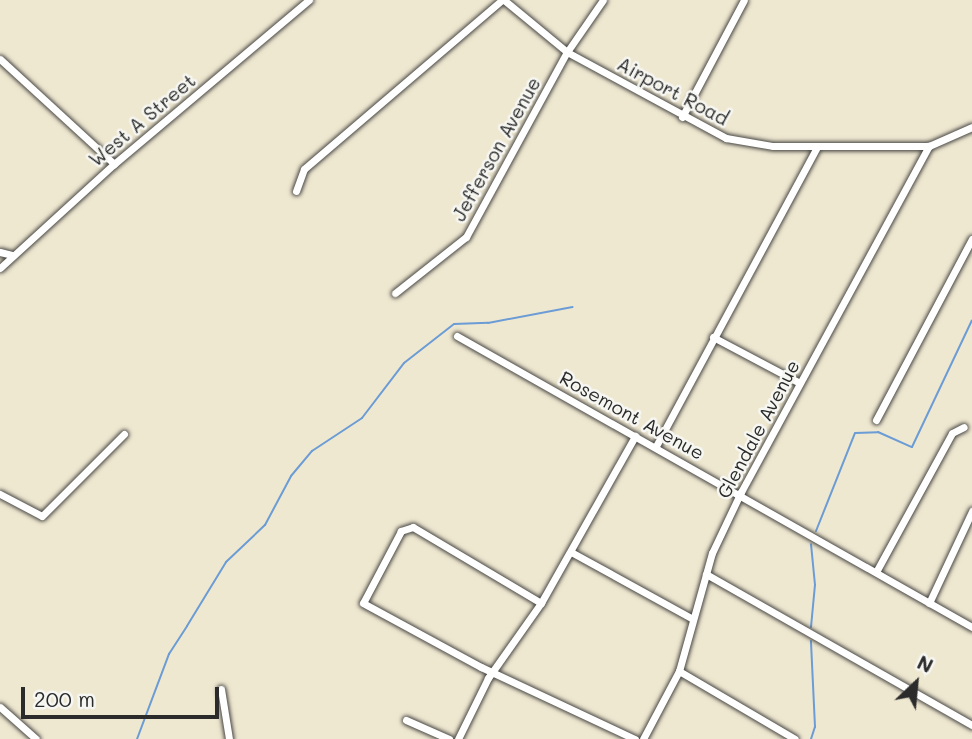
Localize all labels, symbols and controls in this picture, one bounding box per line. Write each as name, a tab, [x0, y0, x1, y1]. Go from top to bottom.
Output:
street label: Airport Road	[613, 52, 733, 130]
street label: West A Street	[84, 69, 200, 171]
street label: Jefferson Avenue	[447, 73, 545, 225]
street label: Glendale Avenue	[712, 356, 804, 502]
street label: Rosemont Avenue	[556, 366, 708, 464]
north arrow	[881, 648, 951, 718]
text: N	[913, 649, 937, 678]
scale bar	[24, 672, 222, 716]
text: 200 m	[34, 685, 95, 712]

